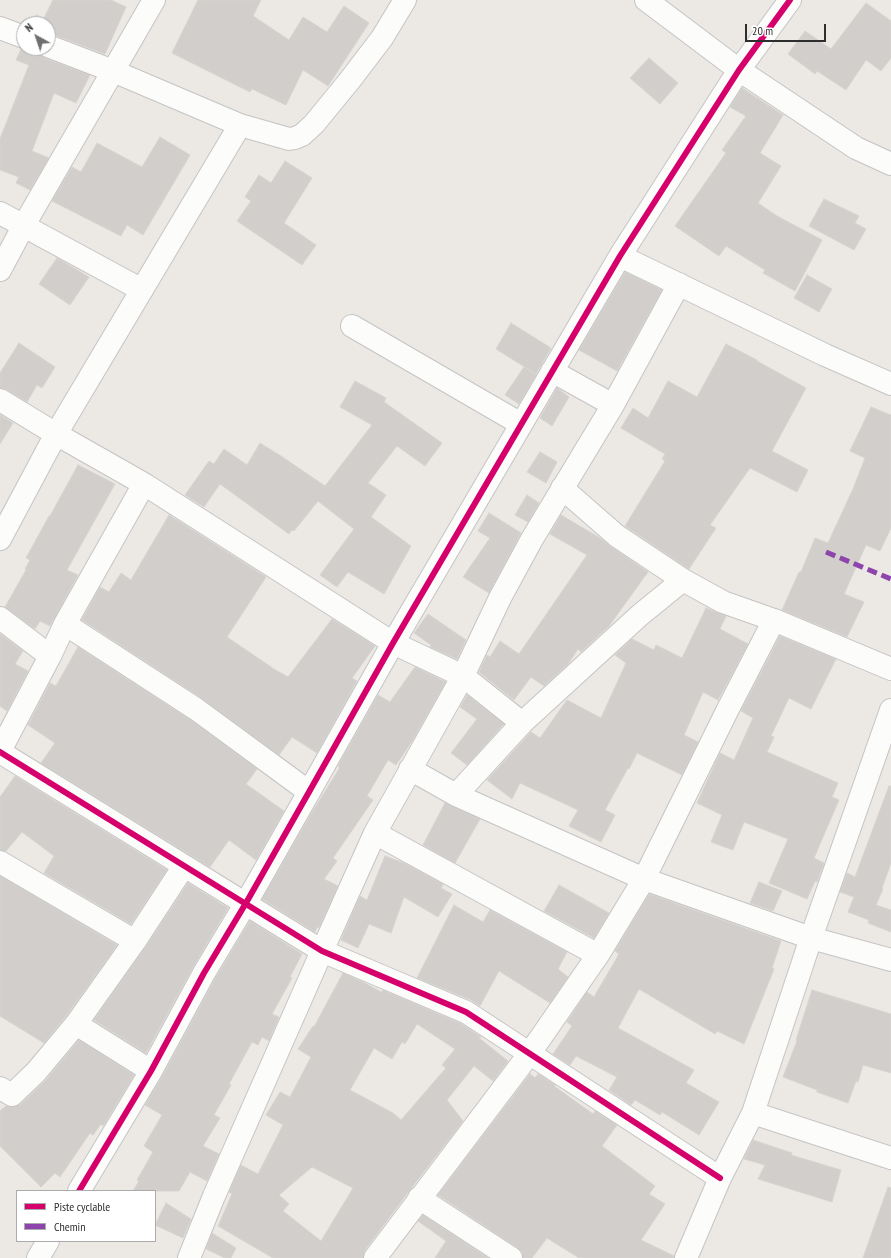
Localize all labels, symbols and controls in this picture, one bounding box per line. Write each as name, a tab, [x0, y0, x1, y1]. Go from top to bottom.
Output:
north arrow	[16, 16, 56, 56]
scale bar	[747, 16, 828, 42]
text: N	[22, 20, 36, 35]
text: 20 m	[752, 23, 773, 38]
legend	[16, 1190, 156, 1242]
text: Piste cyclable	[54, 1199, 110, 1214]
text: Chemin	[54, 1219, 85, 1234]

